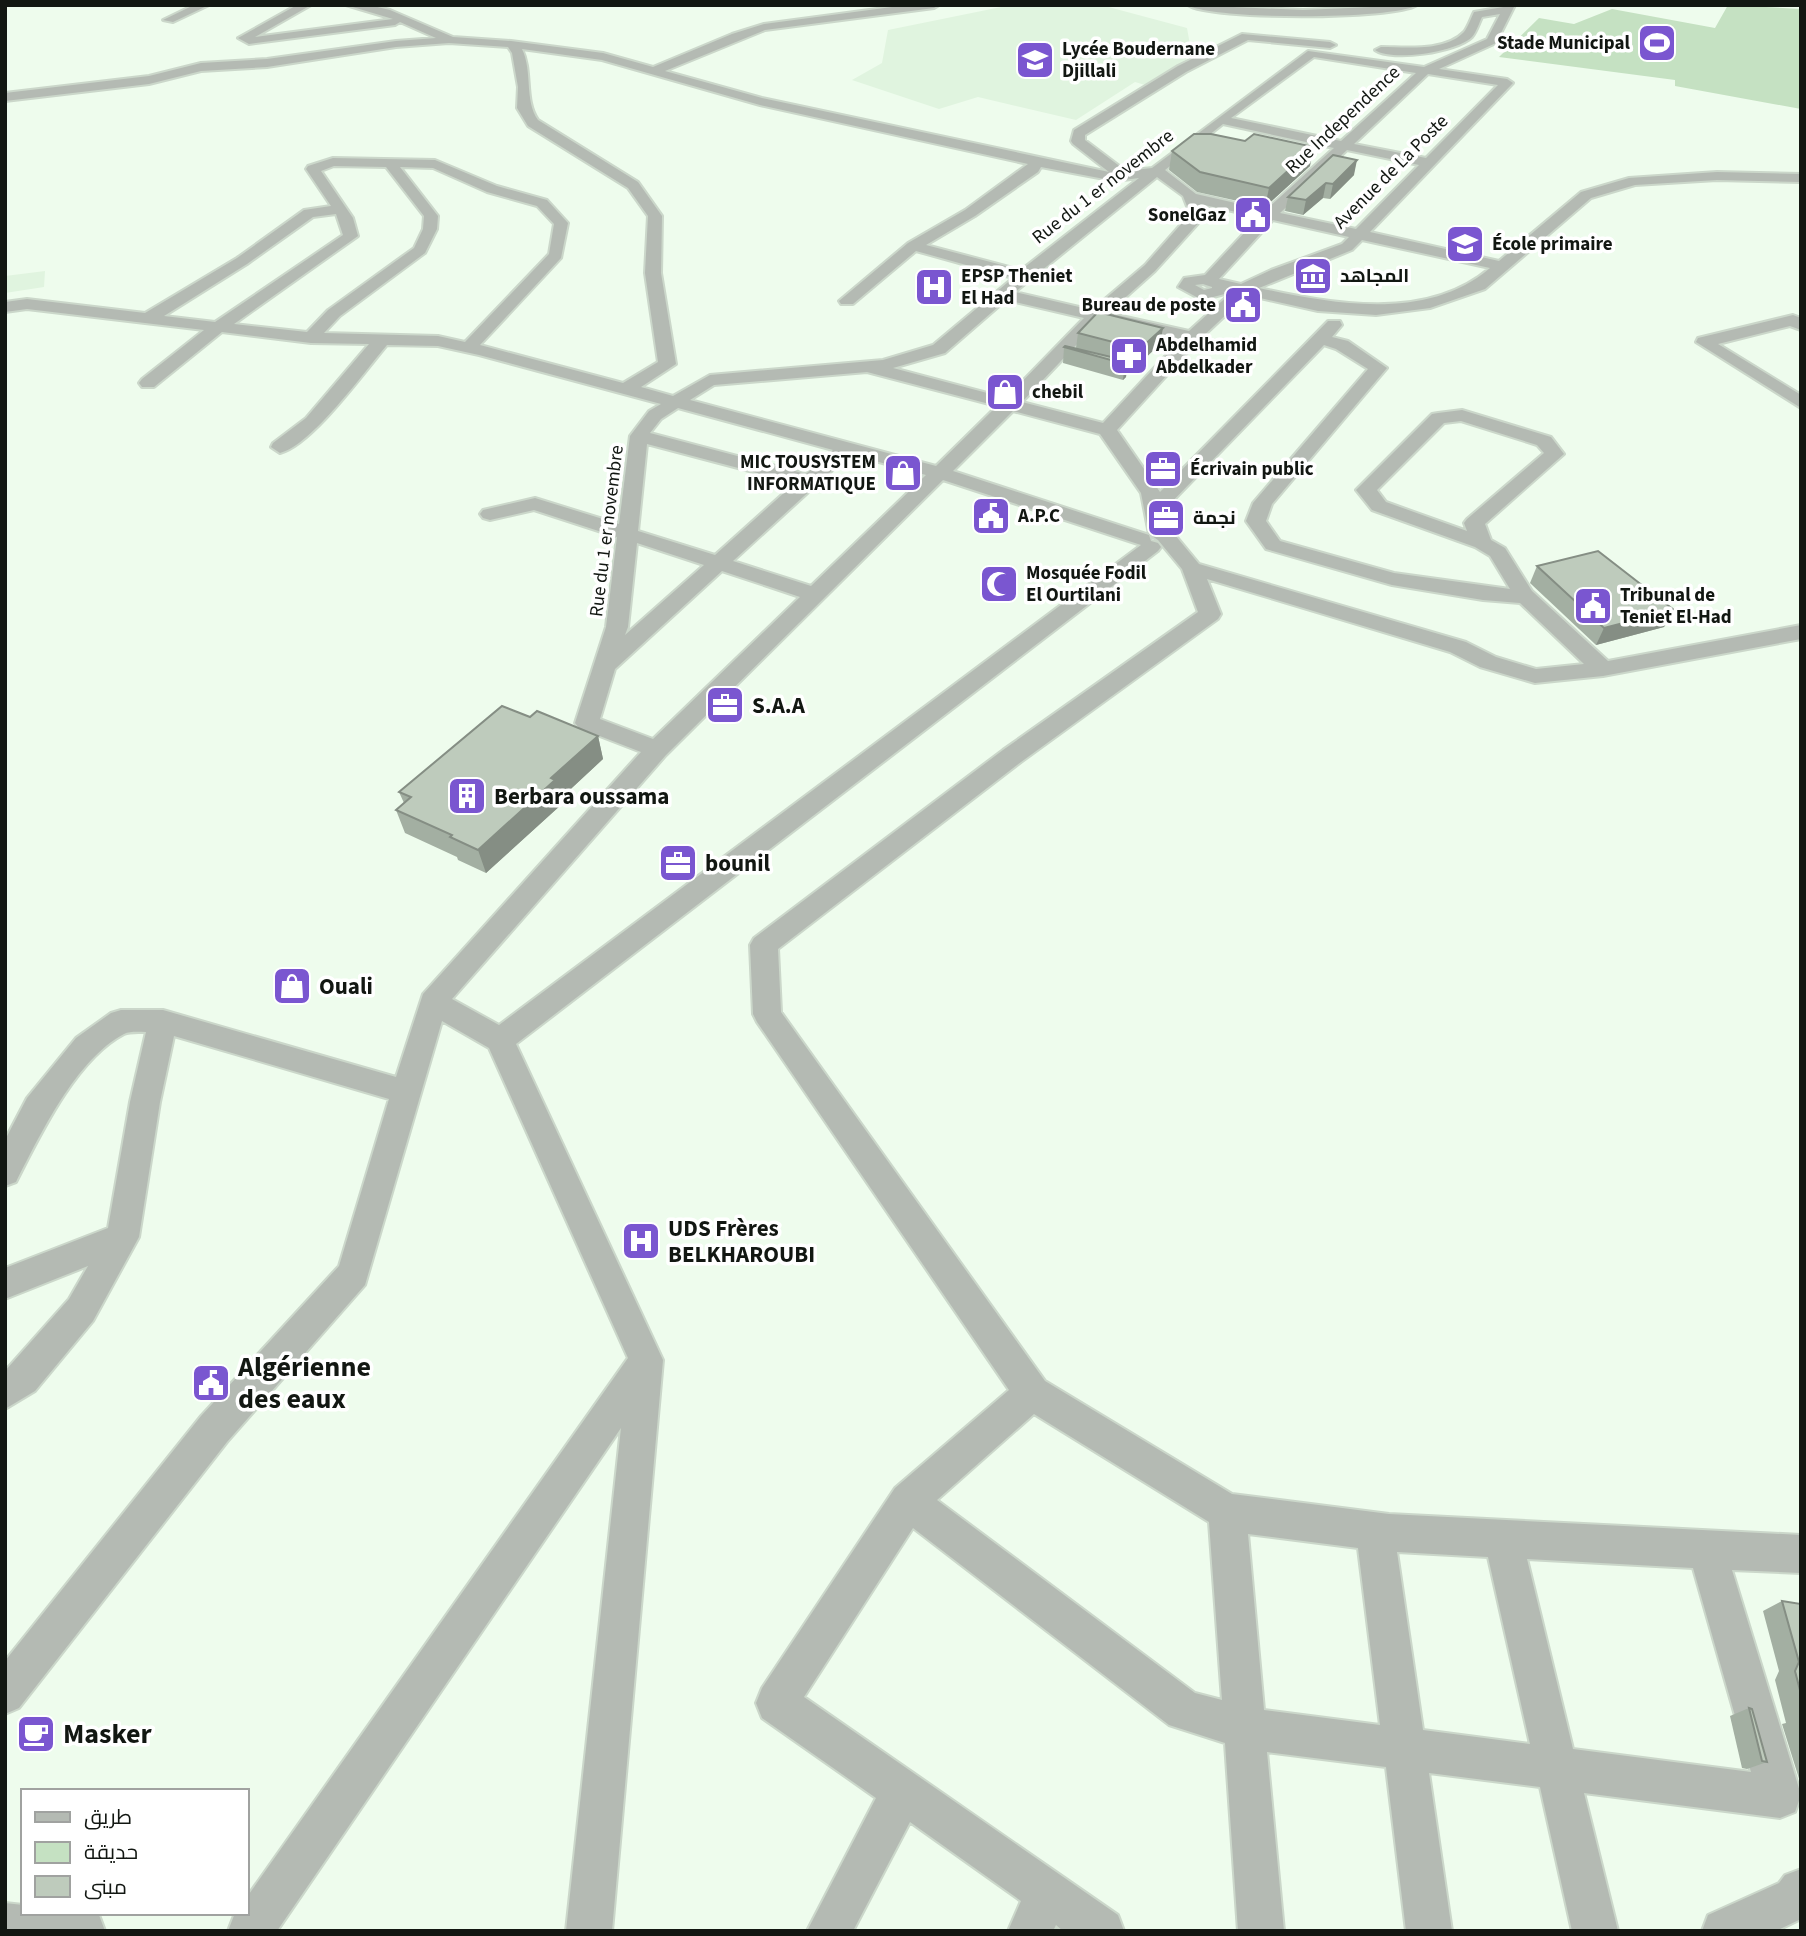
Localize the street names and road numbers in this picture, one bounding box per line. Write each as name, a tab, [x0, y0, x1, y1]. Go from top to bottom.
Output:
street label: Rue Independence	[1280, 60, 1406, 180]
street label: Avenue de La Poste	[1328, 109, 1454, 235]
street label: Rue du 1 er novembre	[1027, 123, 1179, 251]
street label: Rue du 1 er novembre	[583, 443, 631, 619]

